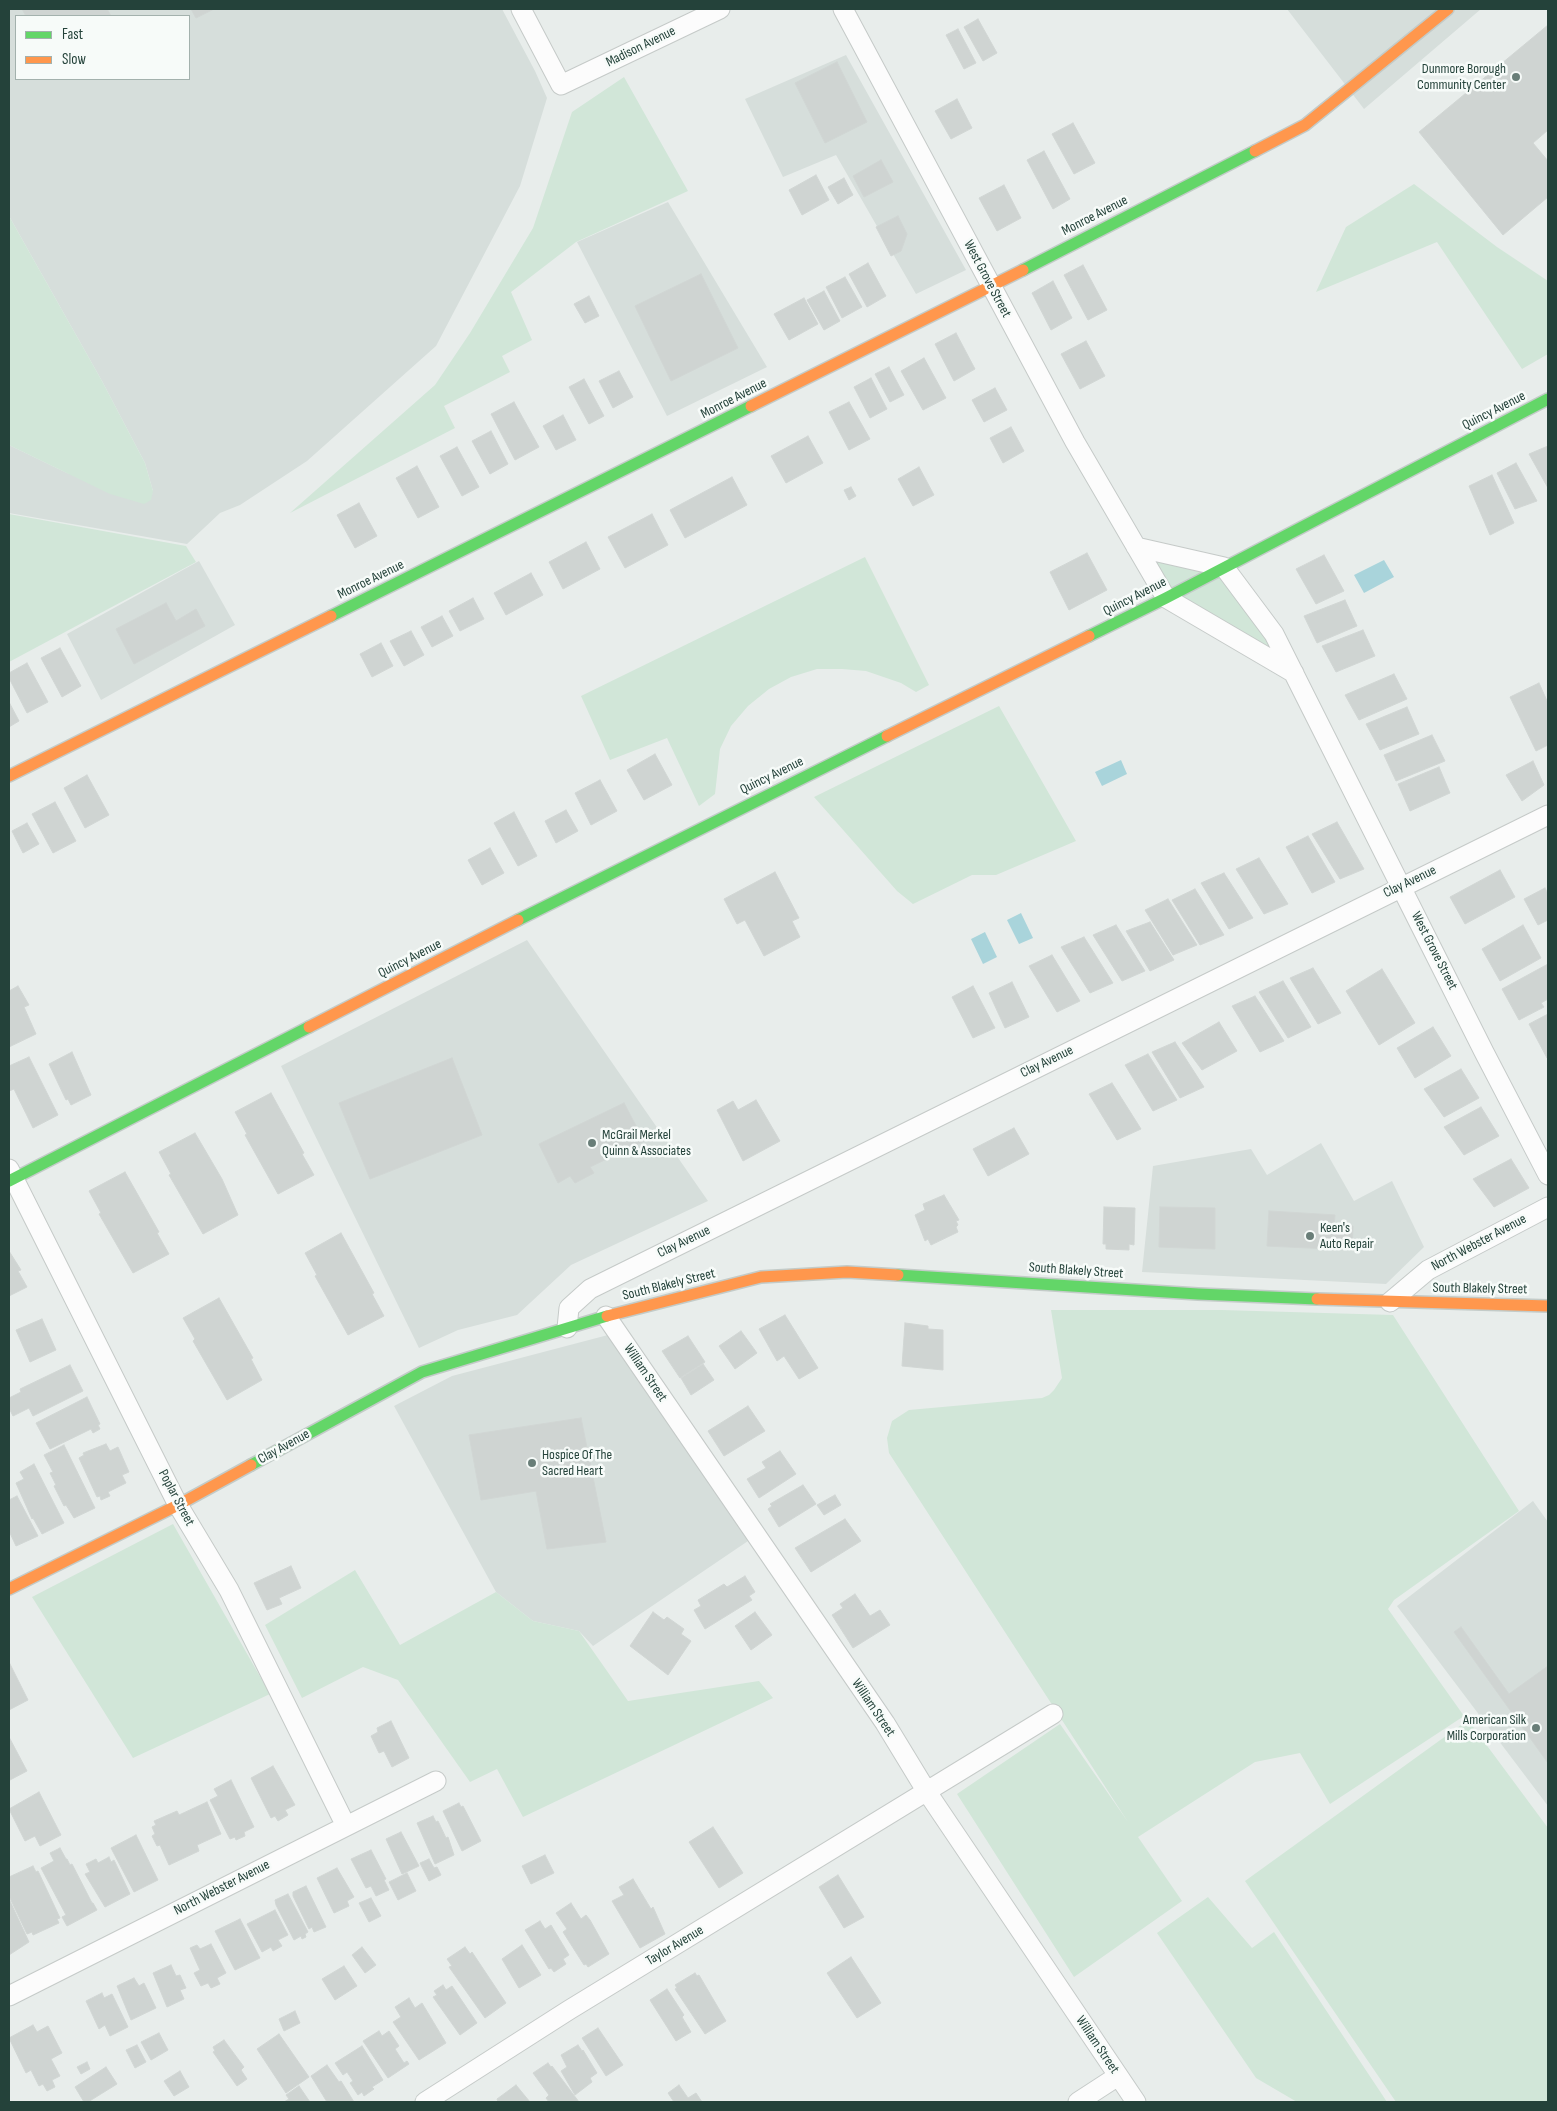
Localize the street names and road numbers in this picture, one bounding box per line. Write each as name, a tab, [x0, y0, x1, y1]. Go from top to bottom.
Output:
street label: Madison Avenue	[603, 23, 679, 71]
street label: Monroe Avenue	[1059, 192, 1131, 240]
street label: West Grove Street	[960, 237, 1014, 321]
street label: Monroe Avenue	[698, 375, 770, 423]
street label: Quincy Avenue	[1460, 388, 1528, 434]
street label: Monroe Avenue	[335, 557, 407, 603]
street label: Quincy Avenue	[1101, 574, 1169, 620]
street label: Quincy Avenue	[737, 753, 807, 799]
street label: Clay Avenue	[1381, 862, 1439, 902]
street label: West Grove Street	[1407, 909, 1461, 993]
street label: Quincy Avenue	[376, 936, 444, 982]
street label: Clay Avenue	[1018, 1042, 1076, 1082]
street label: North Webster Avenue	[1429, 1211, 1529, 1275]
street label: Clay Avenue	[655, 1222, 713, 1262]
street label: South Blakely Street	[1028, 1259, 1124, 1283]
street label: South Blakely Street	[621, 1265, 717, 1305]
street label: South Blakely Street	[1432, 1280, 1528, 1298]
street label: William Street	[620, 1341, 670, 1405]
street label: Clay Avenue	[255, 1426, 313, 1468]
street label: Poplar Street	[154, 1467, 198, 1529]
street label: William Street	[848, 1676, 898, 1740]
street label: North Webster Avenue	[171, 1857, 273, 1919]
street label: Taylor Avenue	[643, 1922, 707, 1970]
street label: William Street	[1072, 2013, 1122, 2077]

